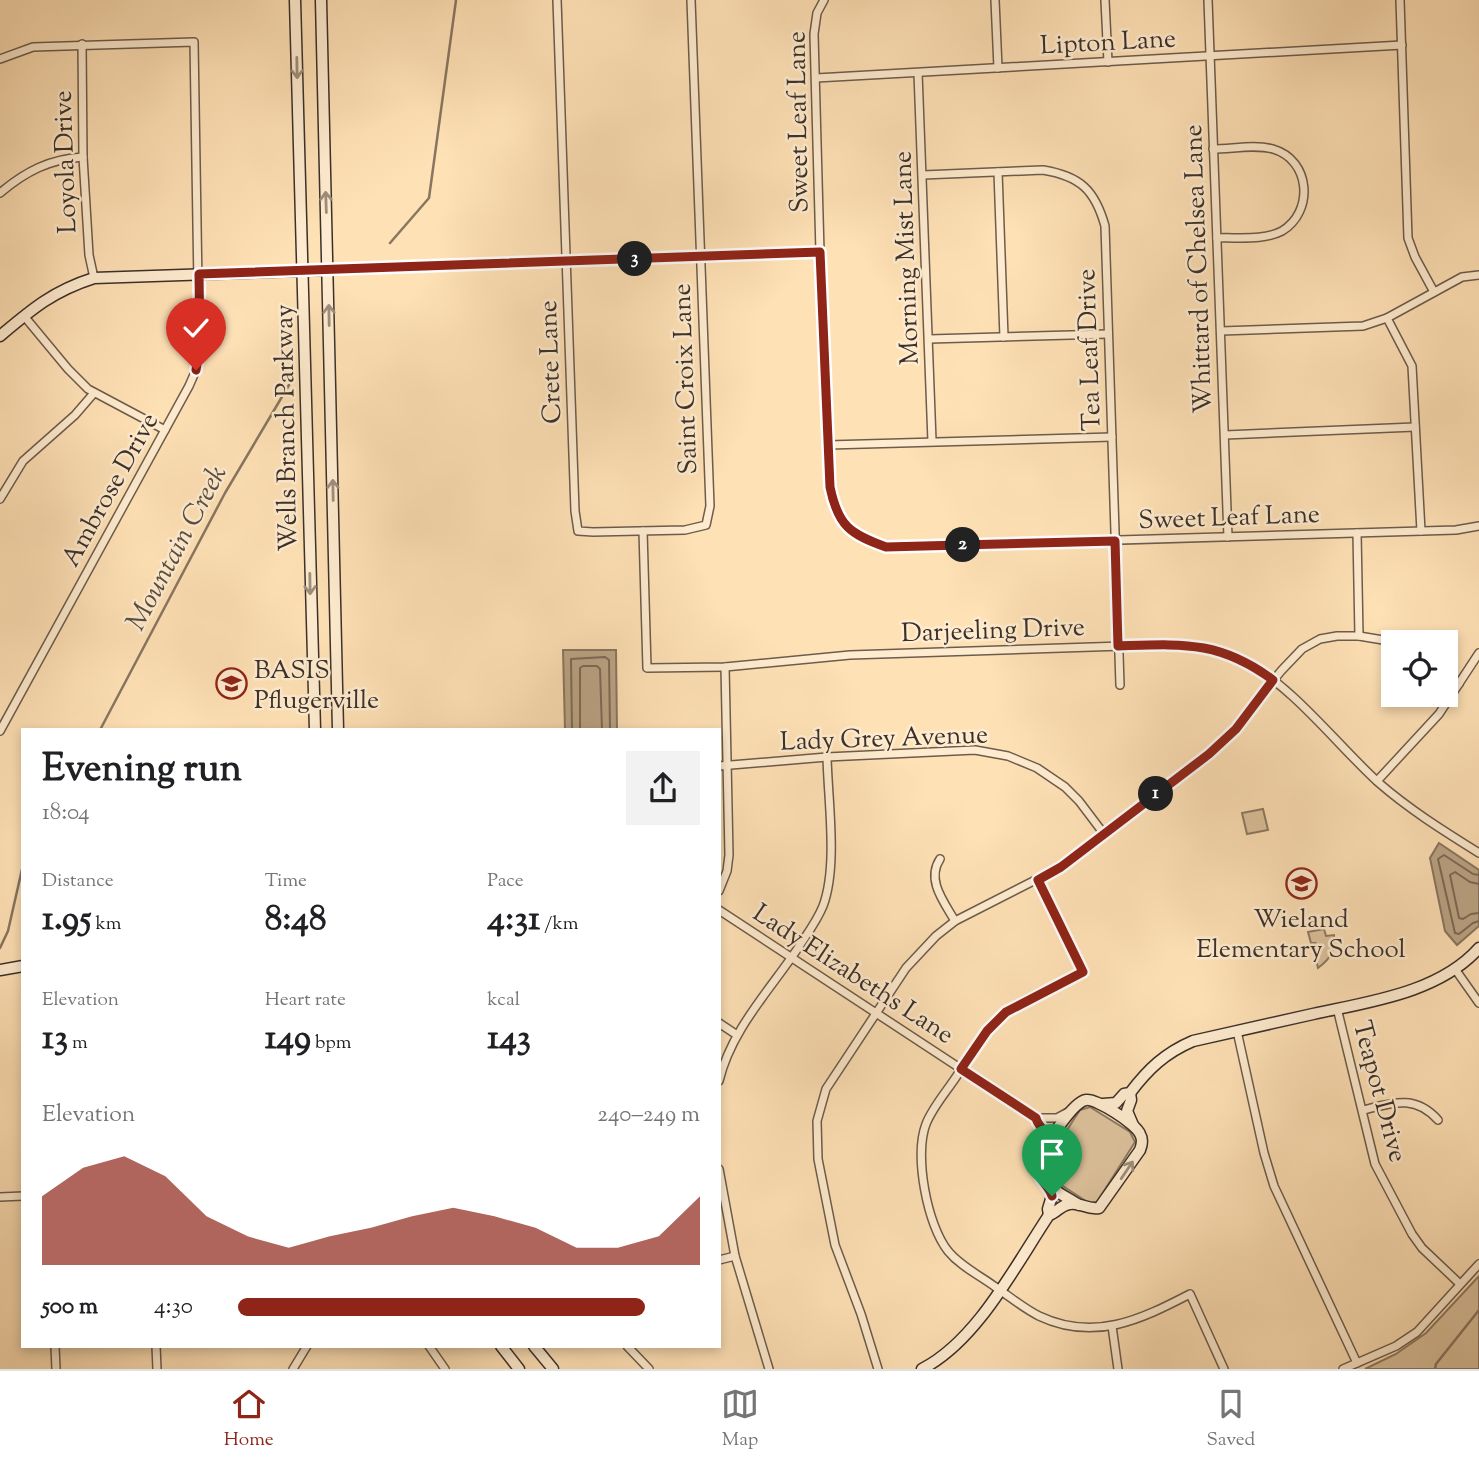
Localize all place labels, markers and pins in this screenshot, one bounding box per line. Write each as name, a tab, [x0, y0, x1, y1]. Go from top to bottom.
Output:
pin: 3	[618, 242, 652, 276]
pin	[166, 298, 226, 370]
pin: 2	[946, 528, 981, 562]
place label: BASIS Pflugerville	[254, 653, 379, 720]
school or university icon: BASIS Pflugerville	[214, 667, 248, 701]
pin: 1	[1138, 776, 1174, 812]
school or university icon: Wieland Elementary School	[1284, 866, 1318, 900]
place label: Wieland Elementary School	[1196, 902, 1406, 969]
pin	[1022, 1124, 1082, 1196]

